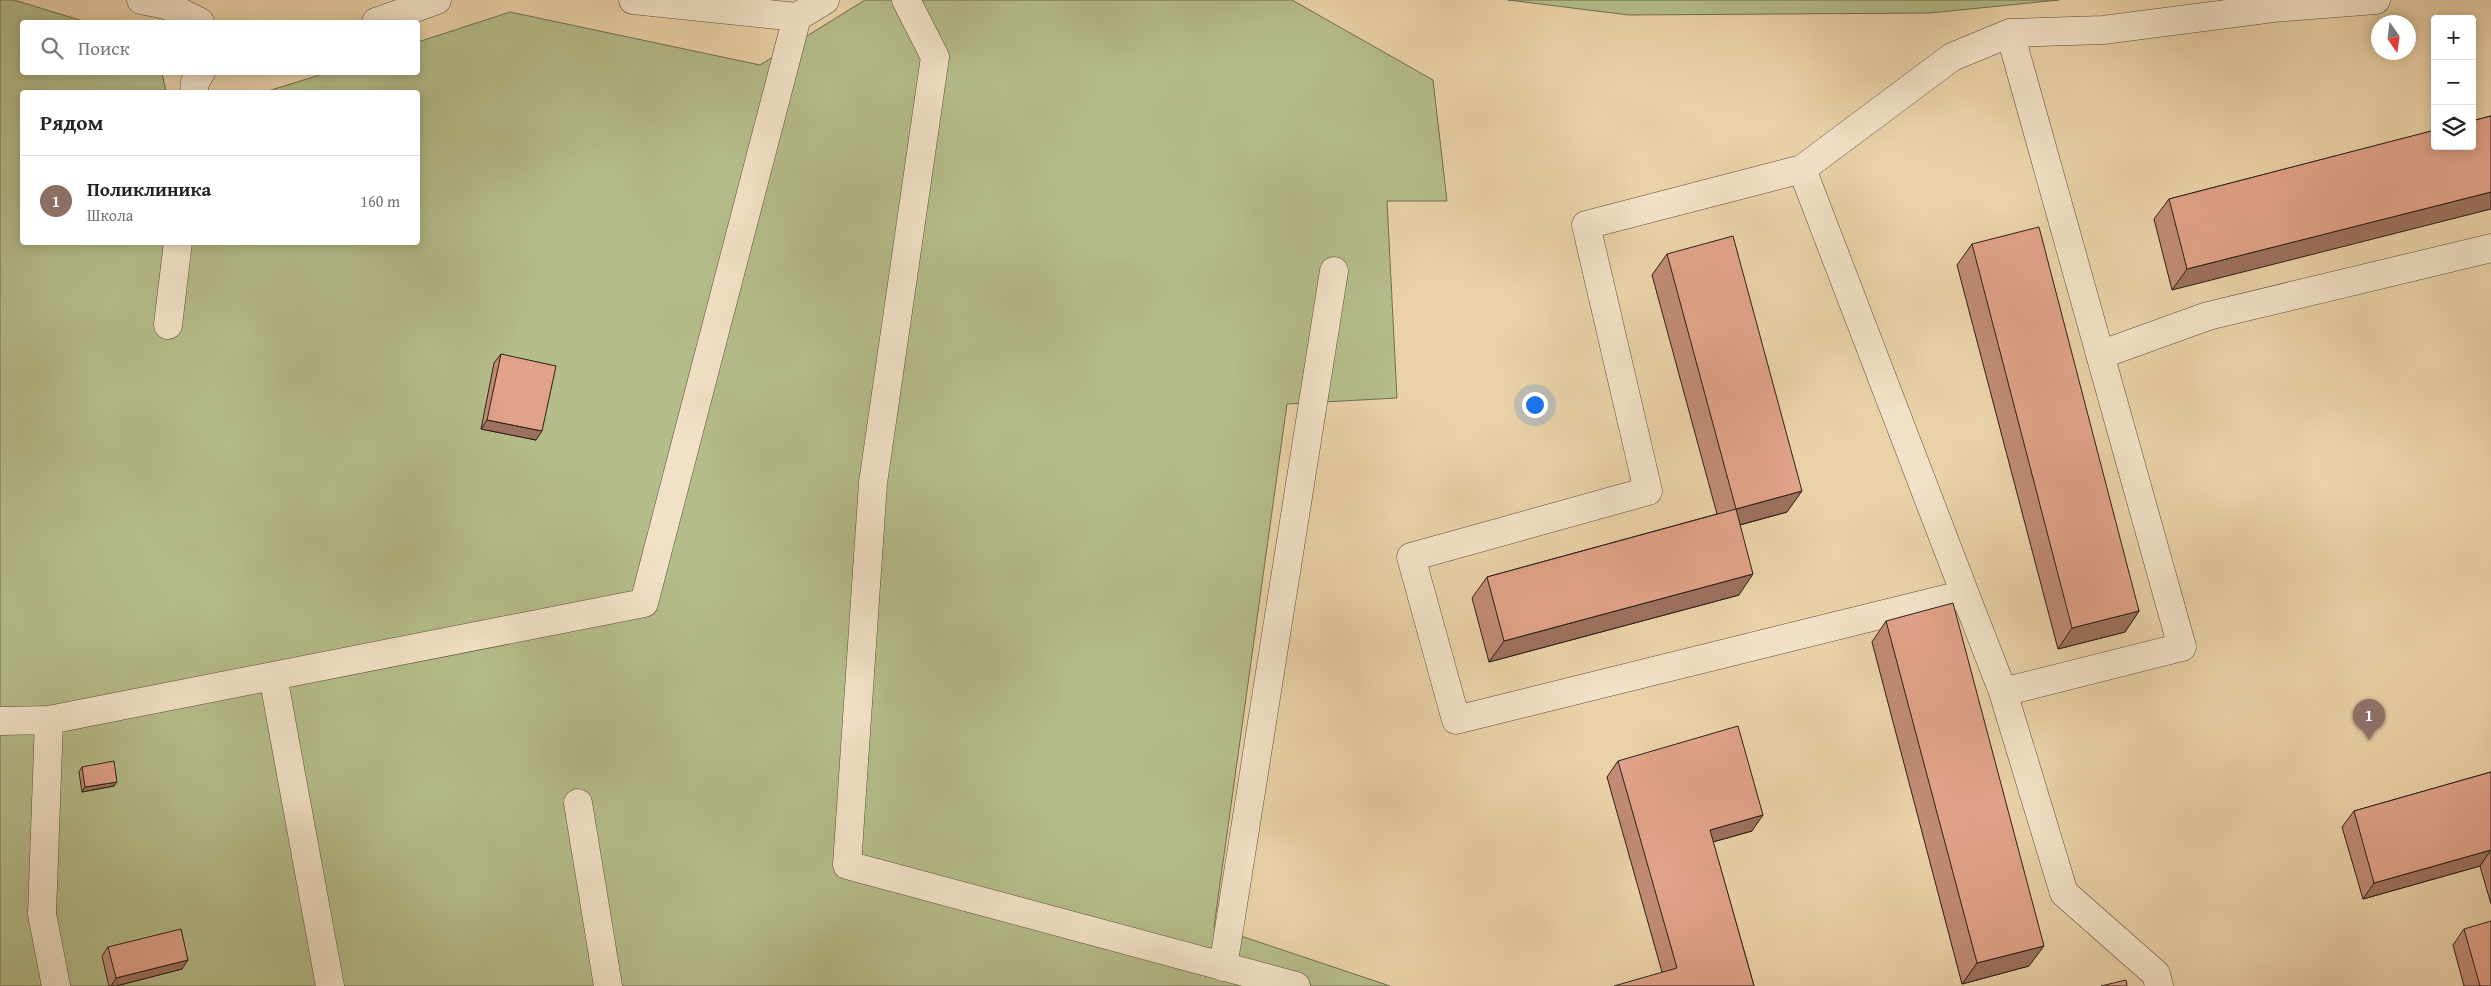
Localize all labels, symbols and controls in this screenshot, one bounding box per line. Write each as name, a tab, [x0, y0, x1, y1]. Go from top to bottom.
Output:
north arrow	[2371, 15, 2416, 60]
map controls	[2431, 15, 2476, 150]
button: +	[2431, 15, 2476, 60]
search box	[20, 20, 420, 75]
icon: search	[38, 34, 66, 62]
text: Поиск	[78, 34, 130, 62]
button: −	[2431, 60, 2476, 105]
button: layers	[2431, 105, 2476, 150]
text: Рядом	[40, 107, 103, 138]
text: Поликлиника	[87, 175, 211, 203]
text: 1	[52, 189, 60, 213]
text: 160 m	[360, 189, 400, 213]
text: Школа	[87, 203, 133, 227]
your location	[1522, 392, 1548, 418]
pin: 1	[2353, 699, 2385, 740]

